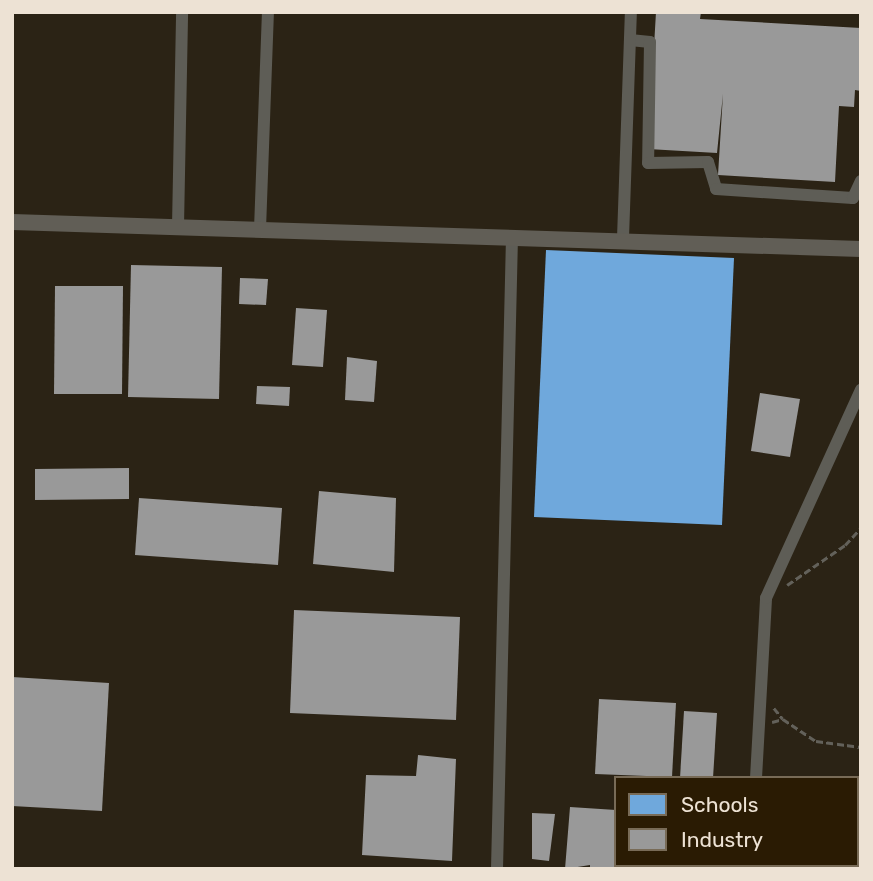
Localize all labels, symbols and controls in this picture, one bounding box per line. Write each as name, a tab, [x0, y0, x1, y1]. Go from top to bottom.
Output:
legend	[614, 776, 859, 867]
text: Schools	[681, 792, 758, 817]
text: Industry	[681, 827, 763, 852]

